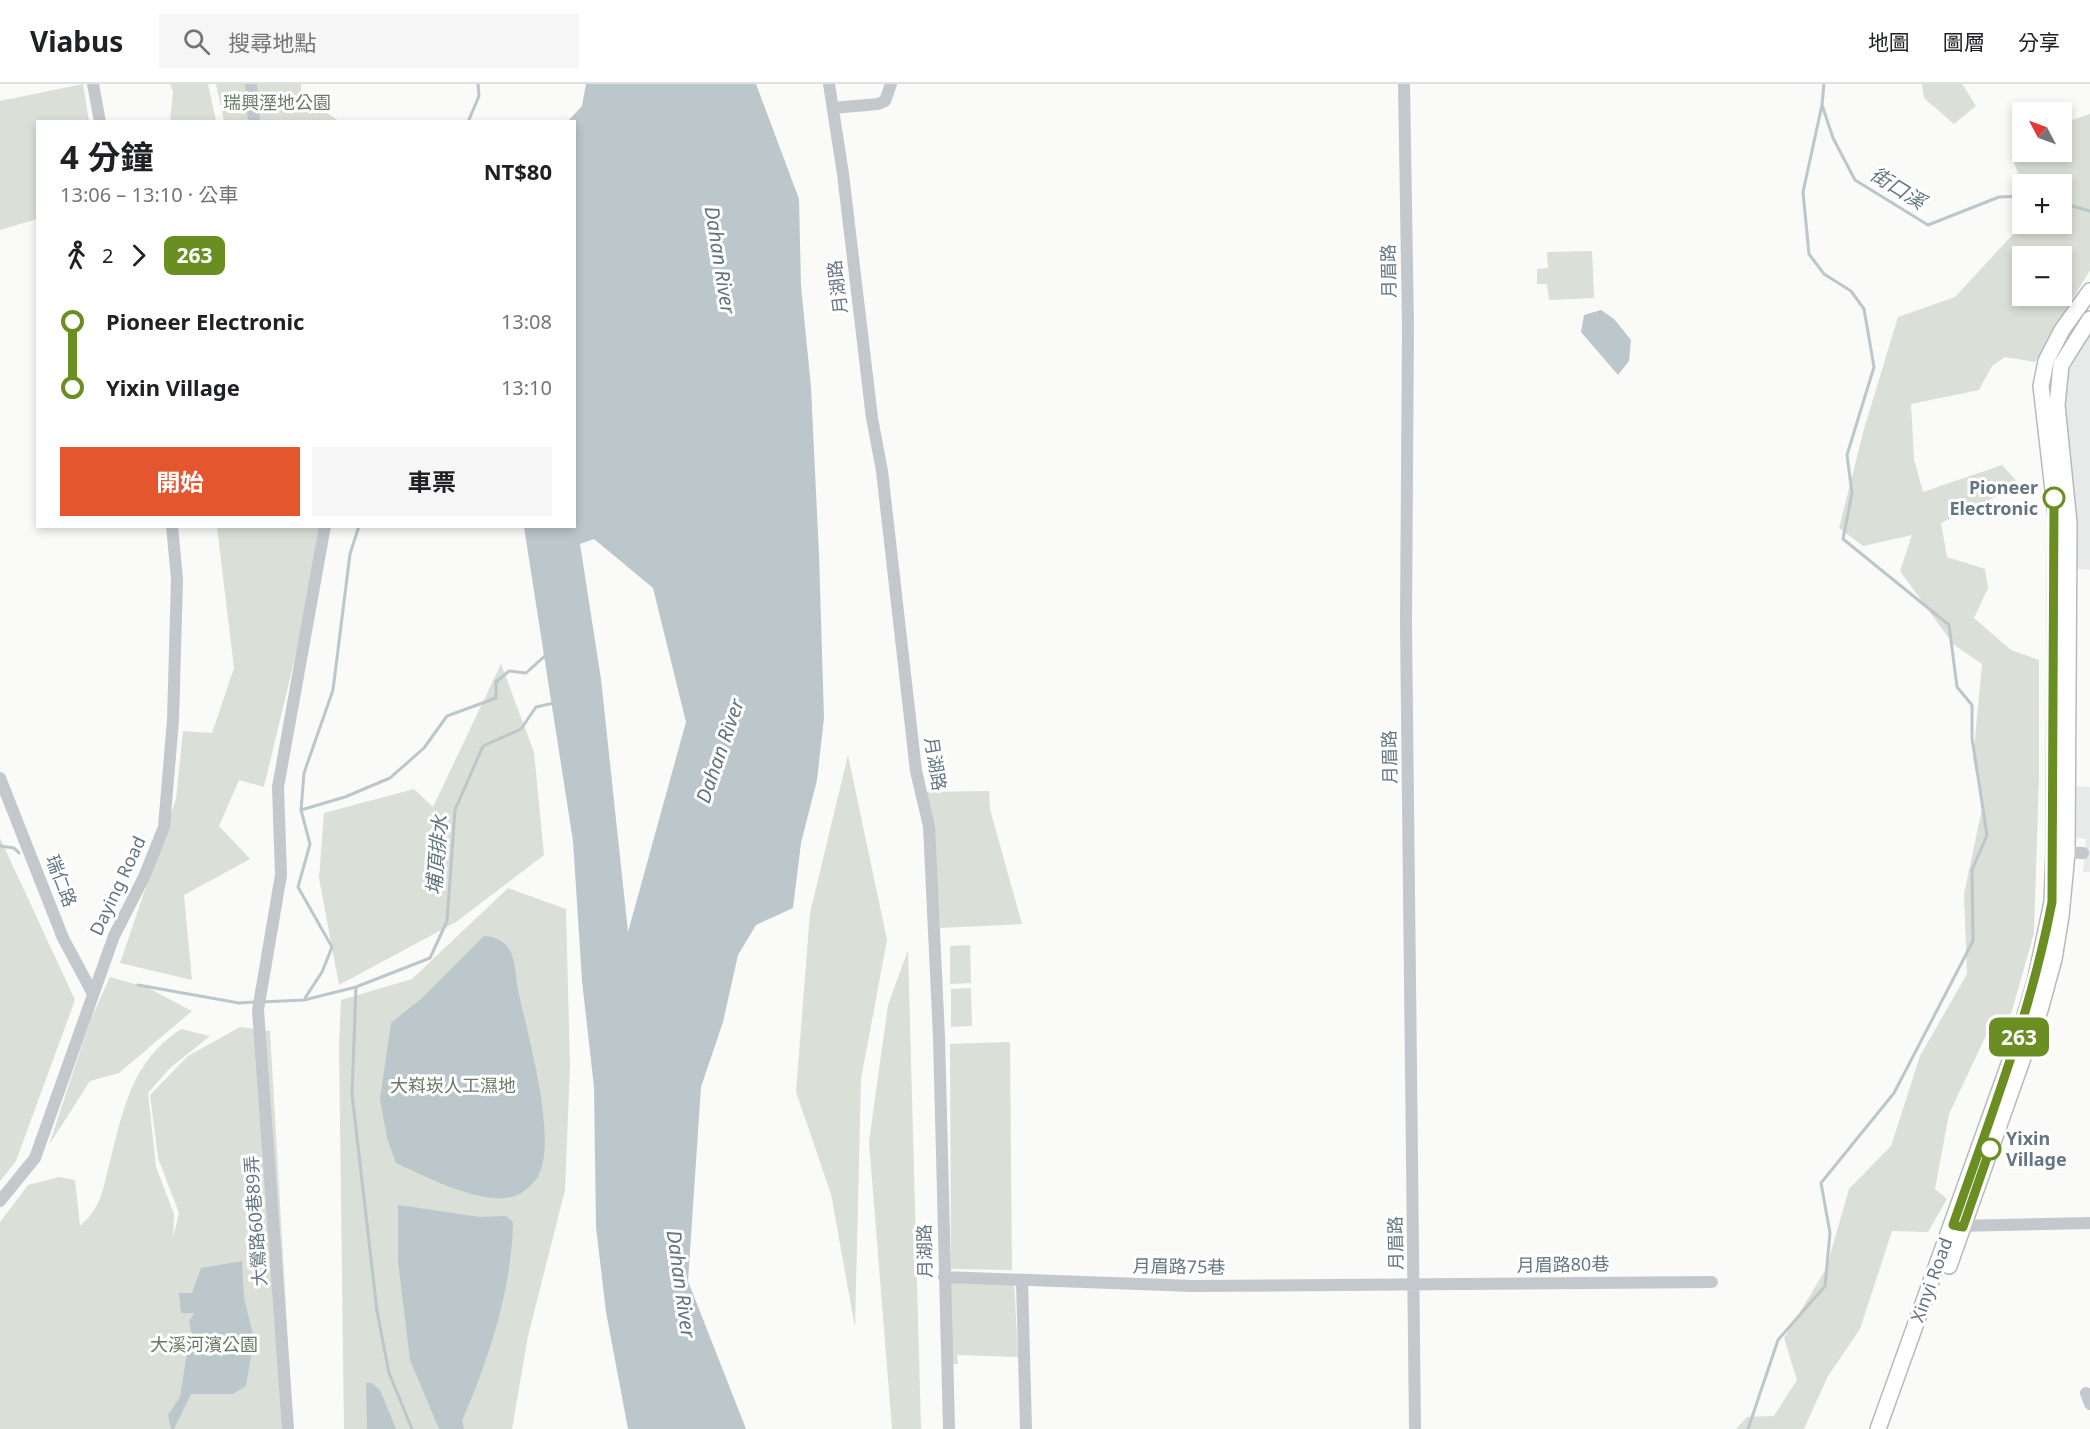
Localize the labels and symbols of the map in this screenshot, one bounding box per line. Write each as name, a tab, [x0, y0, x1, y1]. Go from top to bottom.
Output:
park label: 瑞興溼地公園	[223, 90, 331, 114]
north arrow	[2012, 102, 2072, 162]
water label: 街口溪	[1866, 160, 1933, 217]
water label: Dahan River	[699, 204, 742, 317]
street label: 月眉路	[1376, 244, 1400, 298]
street label: 月湖路	[822, 259, 852, 315]
place label: Pioneer Electronic	[1949, 475, 2038, 520]
marker: Pioneer Electronic	[2043, 487, 2065, 509]
water label: Dahan River	[689, 694, 750, 806]
street label: 月眉路	[1377, 730, 1401, 784]
street label: 月湖路	[920, 735, 952, 792]
water label: 埔頂排水	[420, 813, 454, 896]
street label: Daying Road	[84, 832, 151, 939]
street label: 瑞仁路	[41, 851, 83, 910]
line badge: 263	[1984, 1018, 2054, 1056]
park label: 大嵙崁人工濕地	[390, 1073, 516, 1097]
place label: Yixin Village	[2006, 1126, 2067, 1171]
marker: Yixin Village	[1979, 1138, 2001, 1160]
street label: 大鶯路60巷89弄	[238, 1155, 272, 1287]
street label: 月眉路	[1383, 1216, 1407, 1270]
street label: 月湖路	[912, 1224, 936, 1278]
water label: Dahan River	[661, 1228, 703, 1340]
street label: Xinyi Road	[1905, 1234, 1957, 1325]
street label: 月眉路80巷	[1516, 1251, 1609, 1277]
street label: 月眉路75巷	[1133, 1253, 1226, 1279]
park label: 大溪河濱公園	[150, 1332, 258, 1356]

